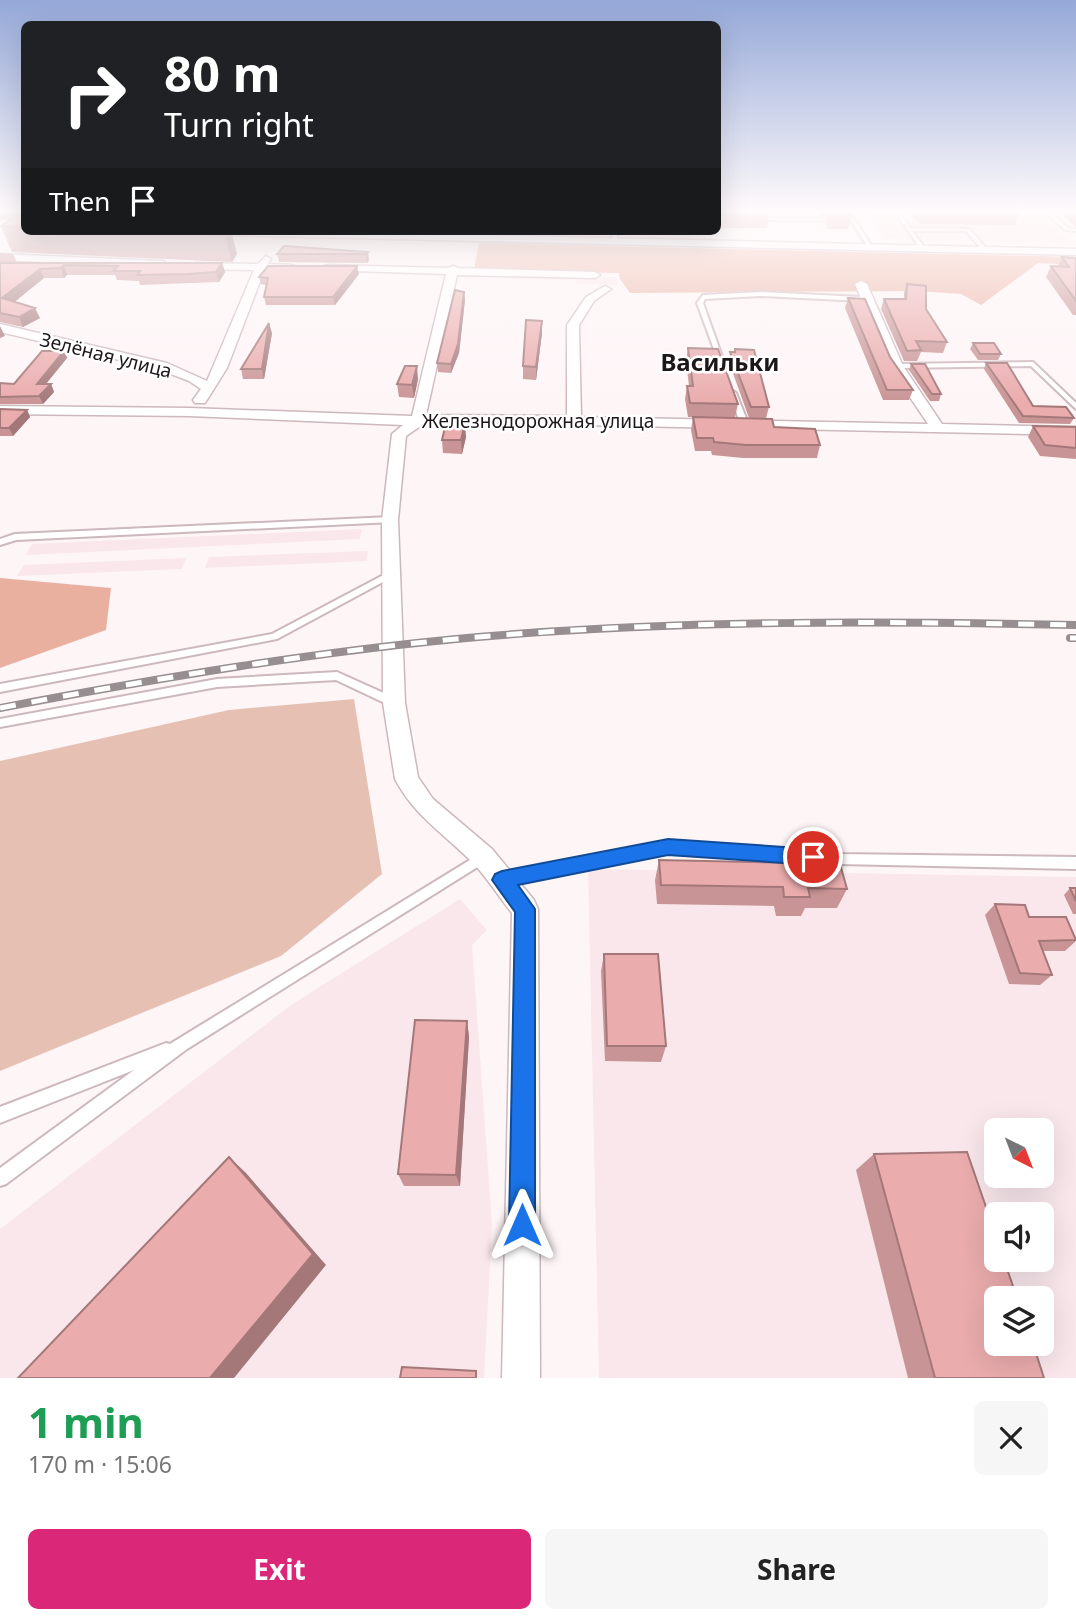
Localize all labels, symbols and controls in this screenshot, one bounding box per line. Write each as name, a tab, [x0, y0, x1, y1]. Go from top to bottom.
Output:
text: 80 m	[164, 40, 281, 106]
icon: right	[49, 49, 140, 140]
text: Turn right	[164, 103, 314, 146]
icon: arrive	[124, 182, 162, 220]
text: Then	[49, 183, 110, 219]
street label: Зелёная улица	[37, 326, 175, 384]
district label: Васильки	[660, 345, 780, 378]
street label: Железнодорожная улица	[422, 408, 654, 434]
pin	[783, 827, 843, 887]
icon: arrive	[794, 838, 832, 876]
north arrow	[984, 1118, 1054, 1188]
map controls	[984, 1118, 1054, 1356]
position arrow	[485, 1188, 559, 1262]
button: sound	[984, 1202, 1054, 1272]
button: layers	[984, 1286, 1054, 1356]
text: 1 min	[28, 1393, 144, 1450]
button: close	[974, 1401, 1048, 1475]
text: 170 m · 15:06	[28, 1448, 172, 1480]
button: Exit	[28, 1529, 531, 1609]
button: Share	[545, 1529, 1048, 1609]

